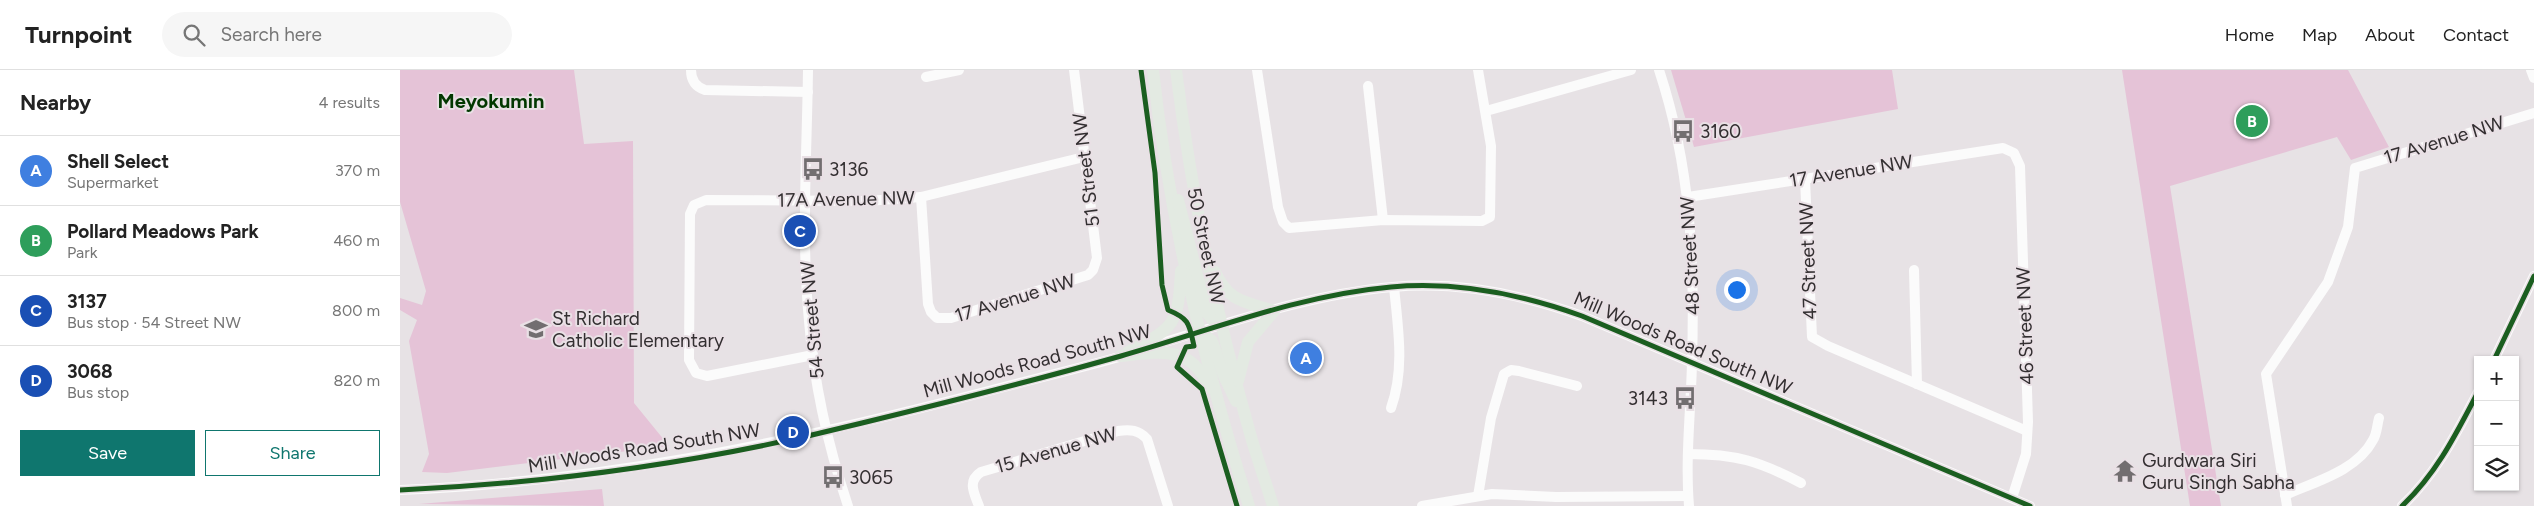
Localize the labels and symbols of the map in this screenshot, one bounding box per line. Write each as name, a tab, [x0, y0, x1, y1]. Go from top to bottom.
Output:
district label: Meyokumin	[438, 89, 544, 113]
pin: B	[2236, 102, 2268, 140]
street label: 51 Street NW	[1068, 111, 1104, 228]
street label: 17 Avenue NW	[2381, 111, 2508, 169]
bus stop icon: 3160	[1670, 118, 1696, 144]
place label: 3160	[1700, 120, 1741, 143]
street label: 17 Avenue NW	[1788, 150, 1915, 192]
bus stop icon: 3136	[800, 156, 826, 182]
place label: 3136	[829, 158, 869, 181]
street label: 17A Avenue NW	[777, 186, 916, 212]
street label: 50 Street NW	[1182, 186, 1230, 307]
street label: 48 Street NW	[1675, 195, 1705, 316]
street label: 47 Street NW	[1794, 201, 1822, 320]
pin: C	[784, 212, 816, 250]
street label: 54 Street NW	[795, 259, 829, 380]
street label: 46 Street NW	[2011, 266, 2039, 385]
street label: 17 Avenue NW	[952, 269, 1079, 327]
your location	[1724, 277, 1750, 303]
street label: Mill Woods Road South NW	[1570, 287, 1796, 400]
place label: St Richard Catholic Elementary	[552, 307, 724, 352]
school or university icon: St Richard Catholic Elementary	[523, 316, 549, 342]
street label: Mill Woods Road South NW	[921, 319, 1154, 403]
pin: A	[1290, 339, 1322, 377]
bus stop icon: 3143	[1672, 385, 1698, 411]
place label: 3143	[1628, 387, 1668, 410]
pin: D	[777, 413, 809, 451]
street label: Mill Woods Road South NW	[526, 418, 763, 478]
street label: 15 Avenue NW	[993, 421, 1120, 478]
place label: Gurdwara Siri Guru Singh Sabha	[2142, 449, 2295, 494]
temple icon: Gurdwara Siri Guru Singh Sabha	[2112, 458, 2138, 484]
bus stop icon: 3065	[820, 464, 846, 490]
place label: 3065	[849, 466, 893, 489]

